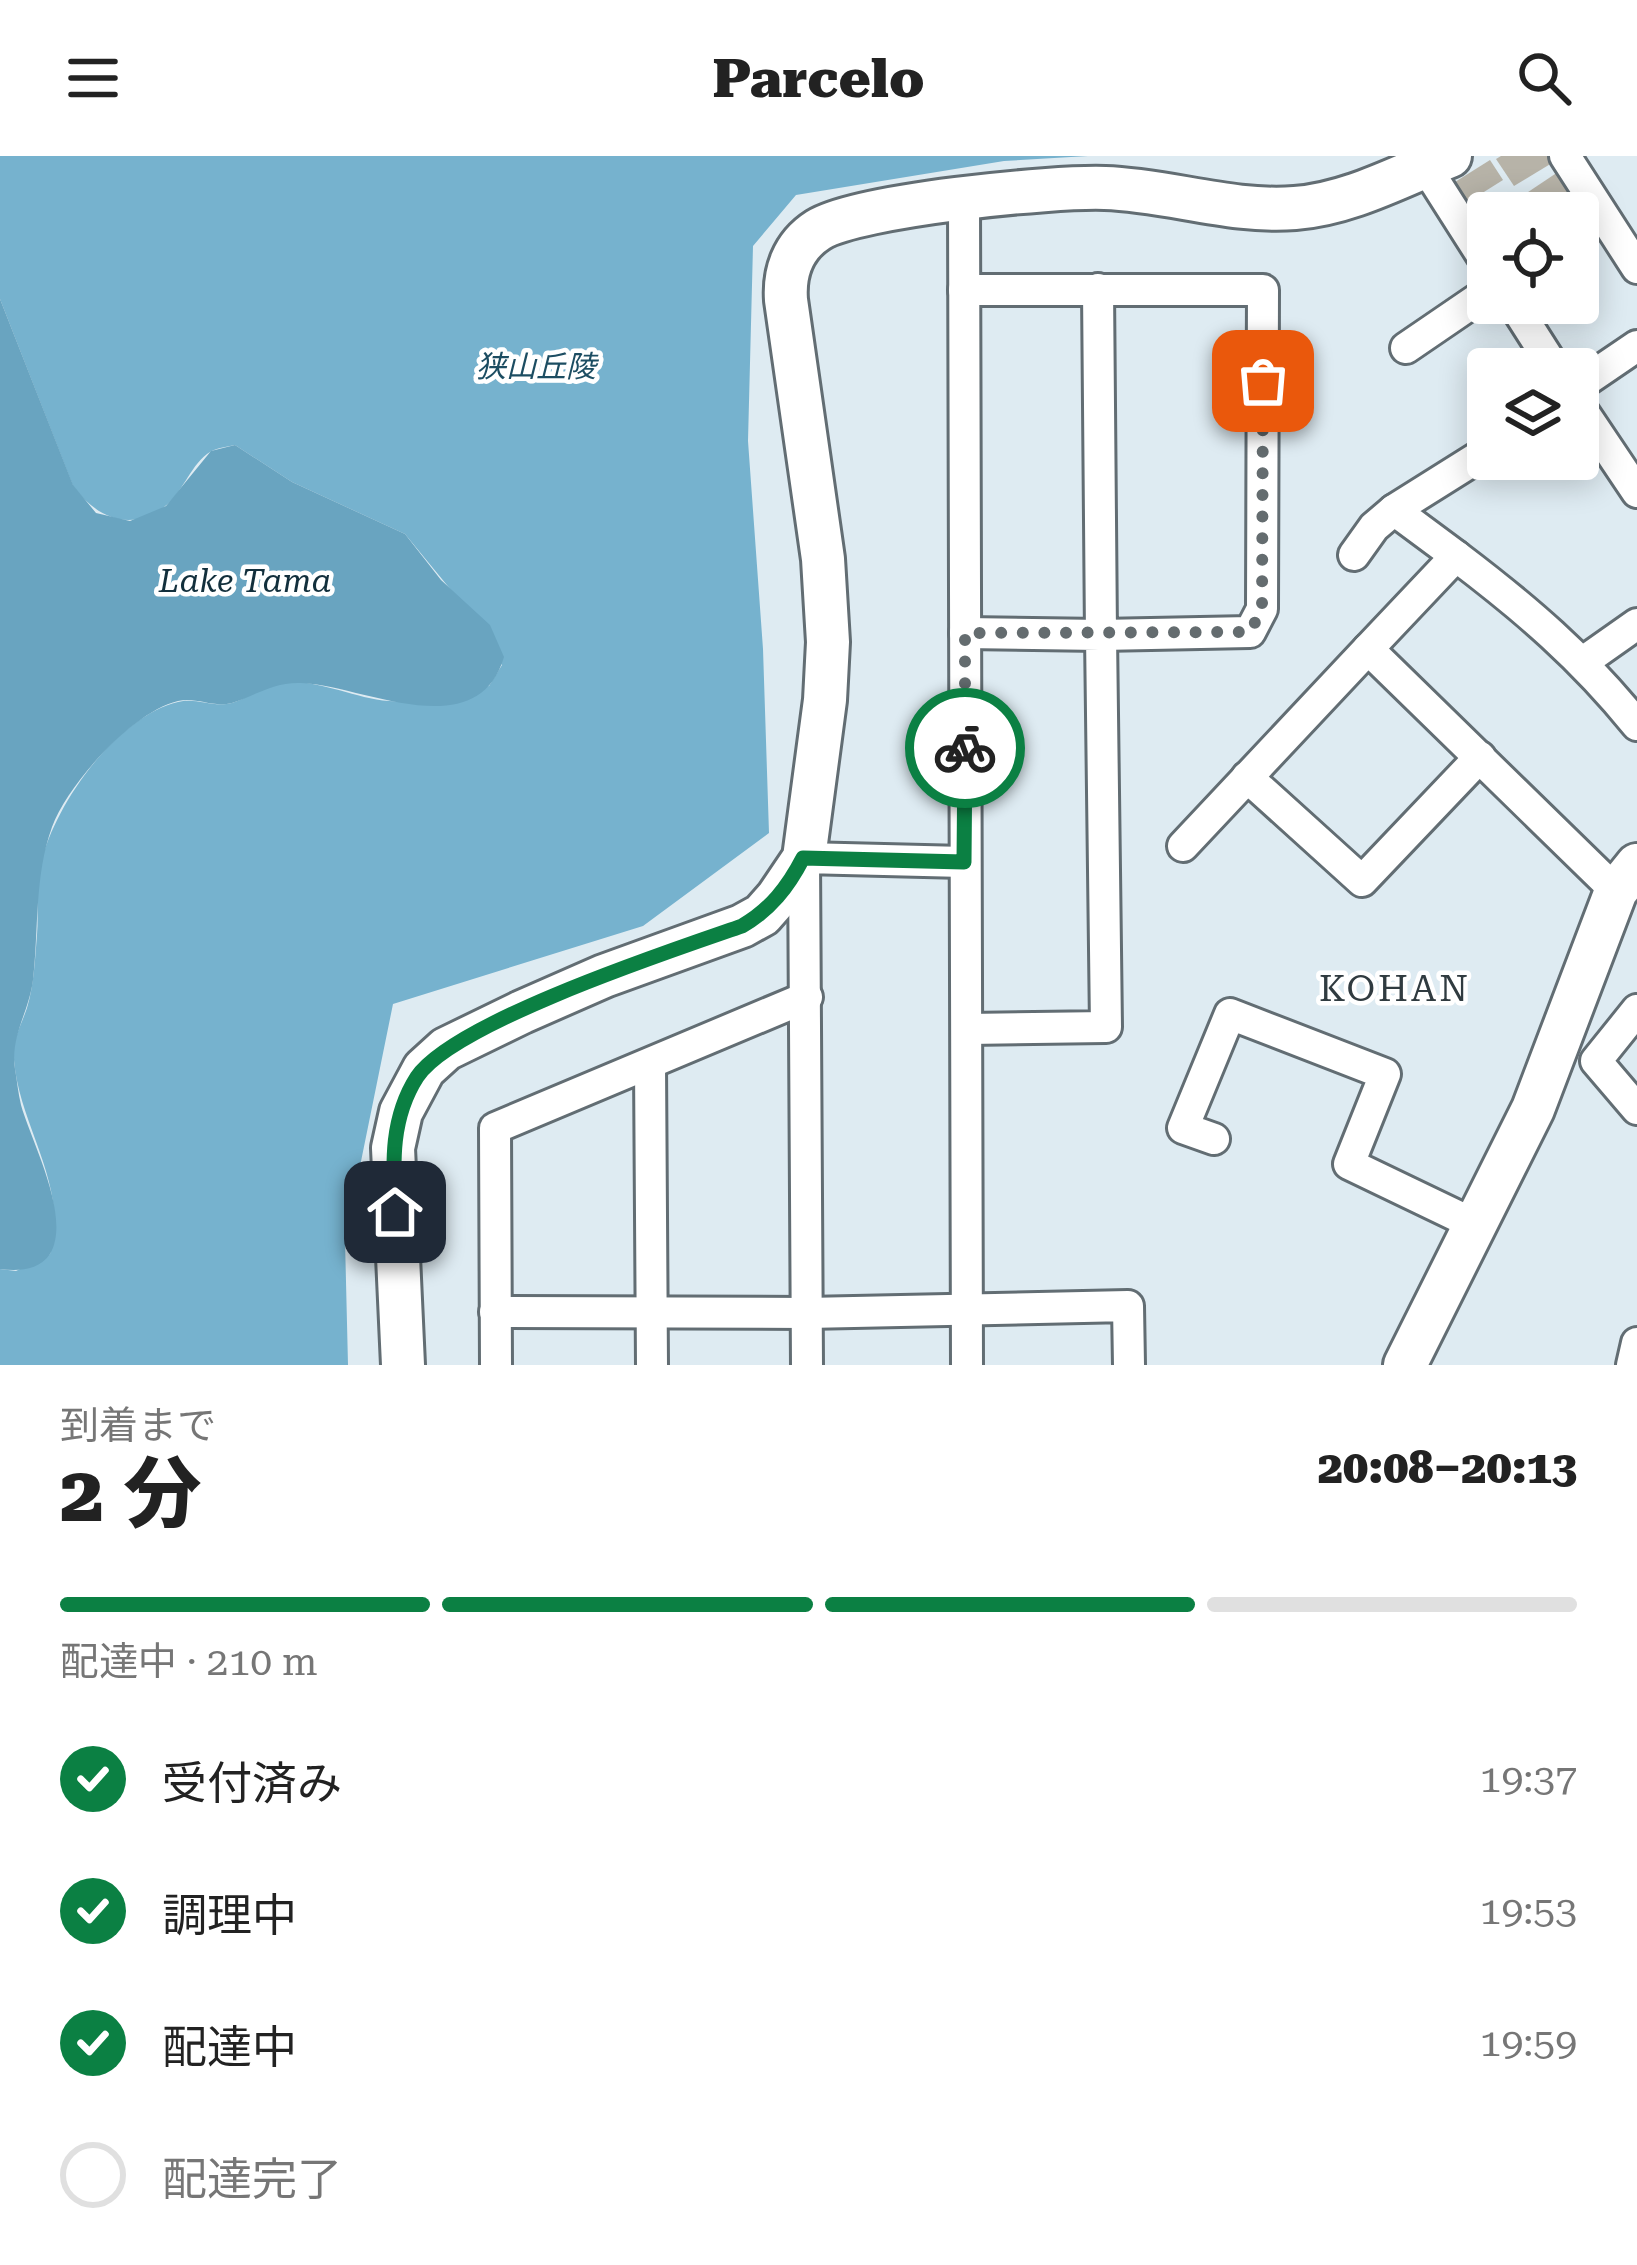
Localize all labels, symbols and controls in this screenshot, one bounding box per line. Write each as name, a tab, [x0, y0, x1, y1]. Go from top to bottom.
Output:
icon: menu	[60, 45, 126, 111]
icon: search	[1511, 45, 1577, 111]
text: Parcelo	[713, 47, 924, 110]
map controls	[1467, 192, 1599, 480]
button: locate	[1467, 192, 1599, 324]
pin	[1212, 330, 1314, 432]
icon: bag	[1230, 348, 1296, 414]
button: layers	[1467, 348, 1599, 480]
park label: 狭山丘陵	[476, 349, 600, 384]
water label: Lake Tama	[158, 561, 331, 600]
courier	[905, 688, 1025, 808]
icon: bike	[932, 715, 998, 781]
district label: KOHAN	[1319, 968, 1471, 1010]
pin	[344, 1161, 446, 1263]
icon: home	[362, 1179, 428, 1245]
text: 到着まで	[60, 1403, 216, 1449]
text: 20:08–20:13	[1318, 1441, 1577, 1494]
text: 2 分	[60, 1449, 201, 1540]
text: 配達中 · 210 m	[60, 1639, 318, 1685]
icon: check	[60, 1746, 126, 1812]
text: 19:37	[1480, 1756, 1577, 1802]
text: 受付済み	[162, 1757, 342, 1810]
icon: check	[60, 1878, 126, 1944]
text: 19:53	[1480, 1888, 1577, 1934]
text: 調理中	[162, 1889, 297, 1942]
icon: check	[60, 2010, 126, 2076]
text: 19:59	[1480, 2020, 1577, 2066]
text: 配達中	[162, 2021, 297, 2074]
text: 配達完了	[162, 2153, 342, 2206]

